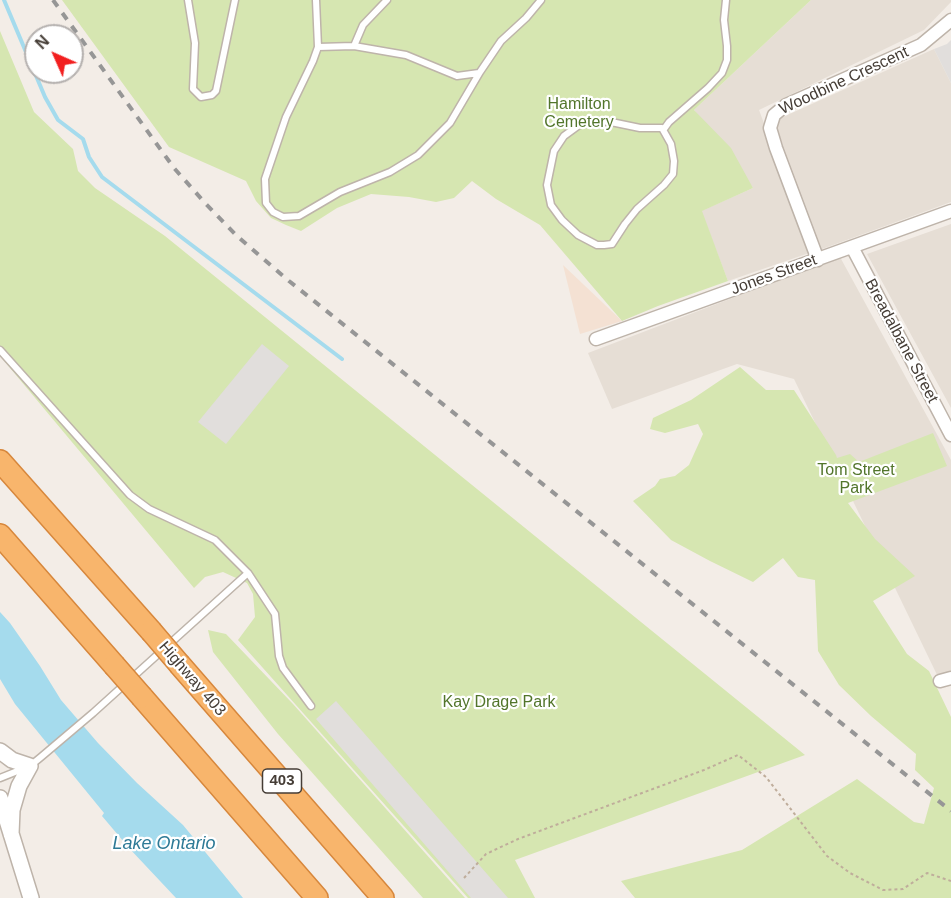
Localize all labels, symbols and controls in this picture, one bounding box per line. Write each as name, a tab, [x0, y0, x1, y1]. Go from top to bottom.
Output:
north arrow	[24, 24, 84, 84]
text: N	[32, 32, 52, 52]
street label: Woodbine Crescent	[776, 43, 912, 119]
park label: Hamilton Cemetery	[544, 95, 614, 133]
street label: Jones Street	[729, 251, 819, 299]
street label: Breadalbane Street	[860, 276, 942, 406]
park label: Tom Street Park	[817, 461, 895, 499]
street label: Highway 403	[154, 638, 230, 720]
park label: Kay Drage Park	[443, 693, 555, 713]
road number: 403	[262, 769, 302, 793]
water label: Lake Ontario	[112, 833, 216, 855]

